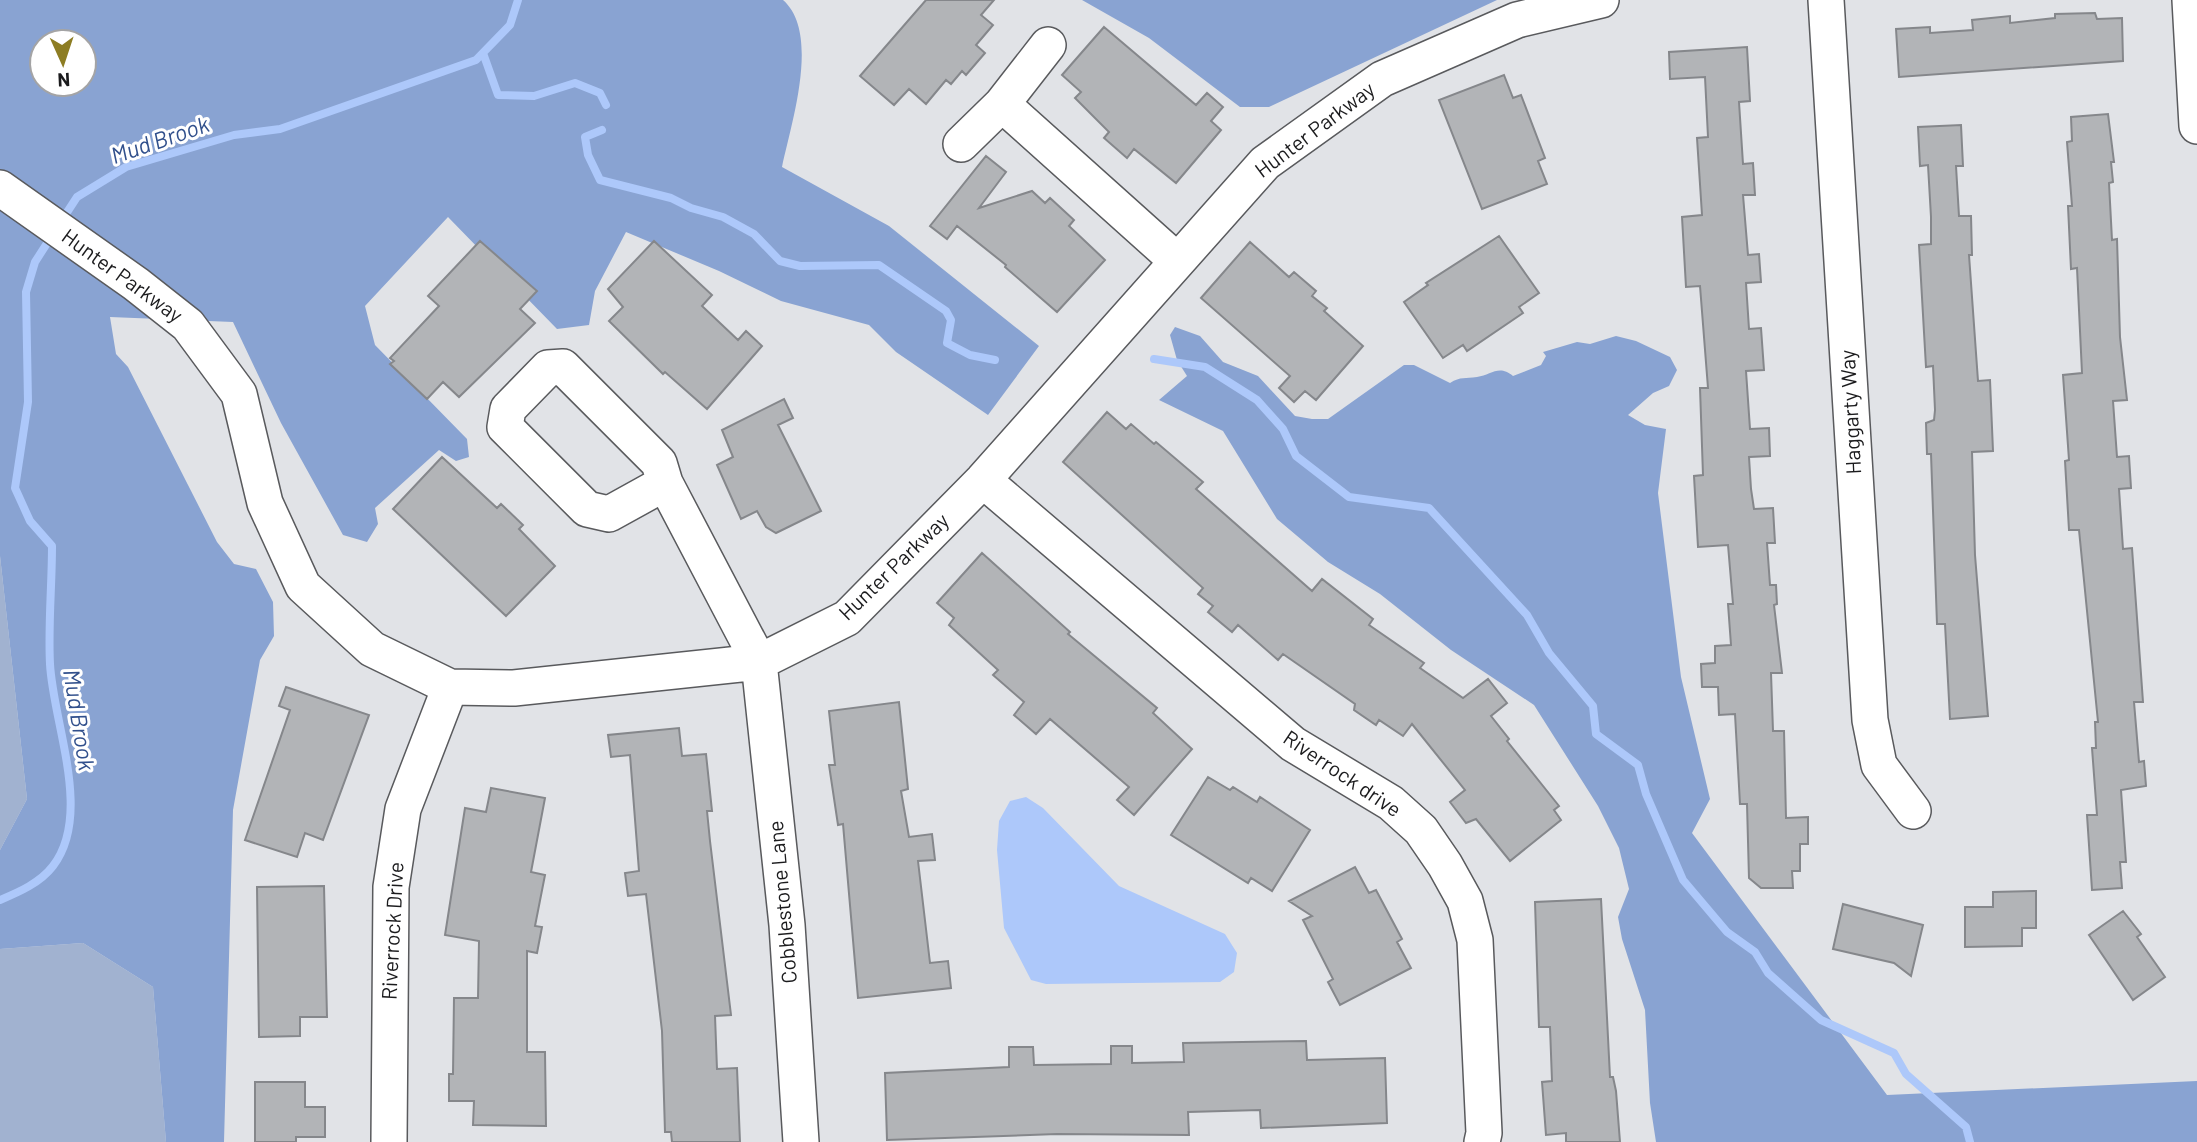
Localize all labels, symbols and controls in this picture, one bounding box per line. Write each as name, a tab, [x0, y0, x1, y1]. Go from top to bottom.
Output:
north arrow	[28, 28, 98, 98]
text: N	[57, 69, 71, 92]
street label: Hunter Parkway	[1249, 76, 1379, 182]
water label: Mud Brook	[107, 109, 212, 169]
street label: Hunter Parkway	[58, 223, 188, 327]
street label: Haggarty Way	[1834, 349, 1865, 475]
street label: Hunter Parkway	[833, 507, 953, 625]
water label: Mud Brook	[58, 667, 102, 772]
street label: Riverrock drive	[1279, 724, 1406, 821]
street label: Cobblestone Lane	[762, 820, 801, 985]
street label: Riverrock Drive	[375, 861, 408, 1001]

